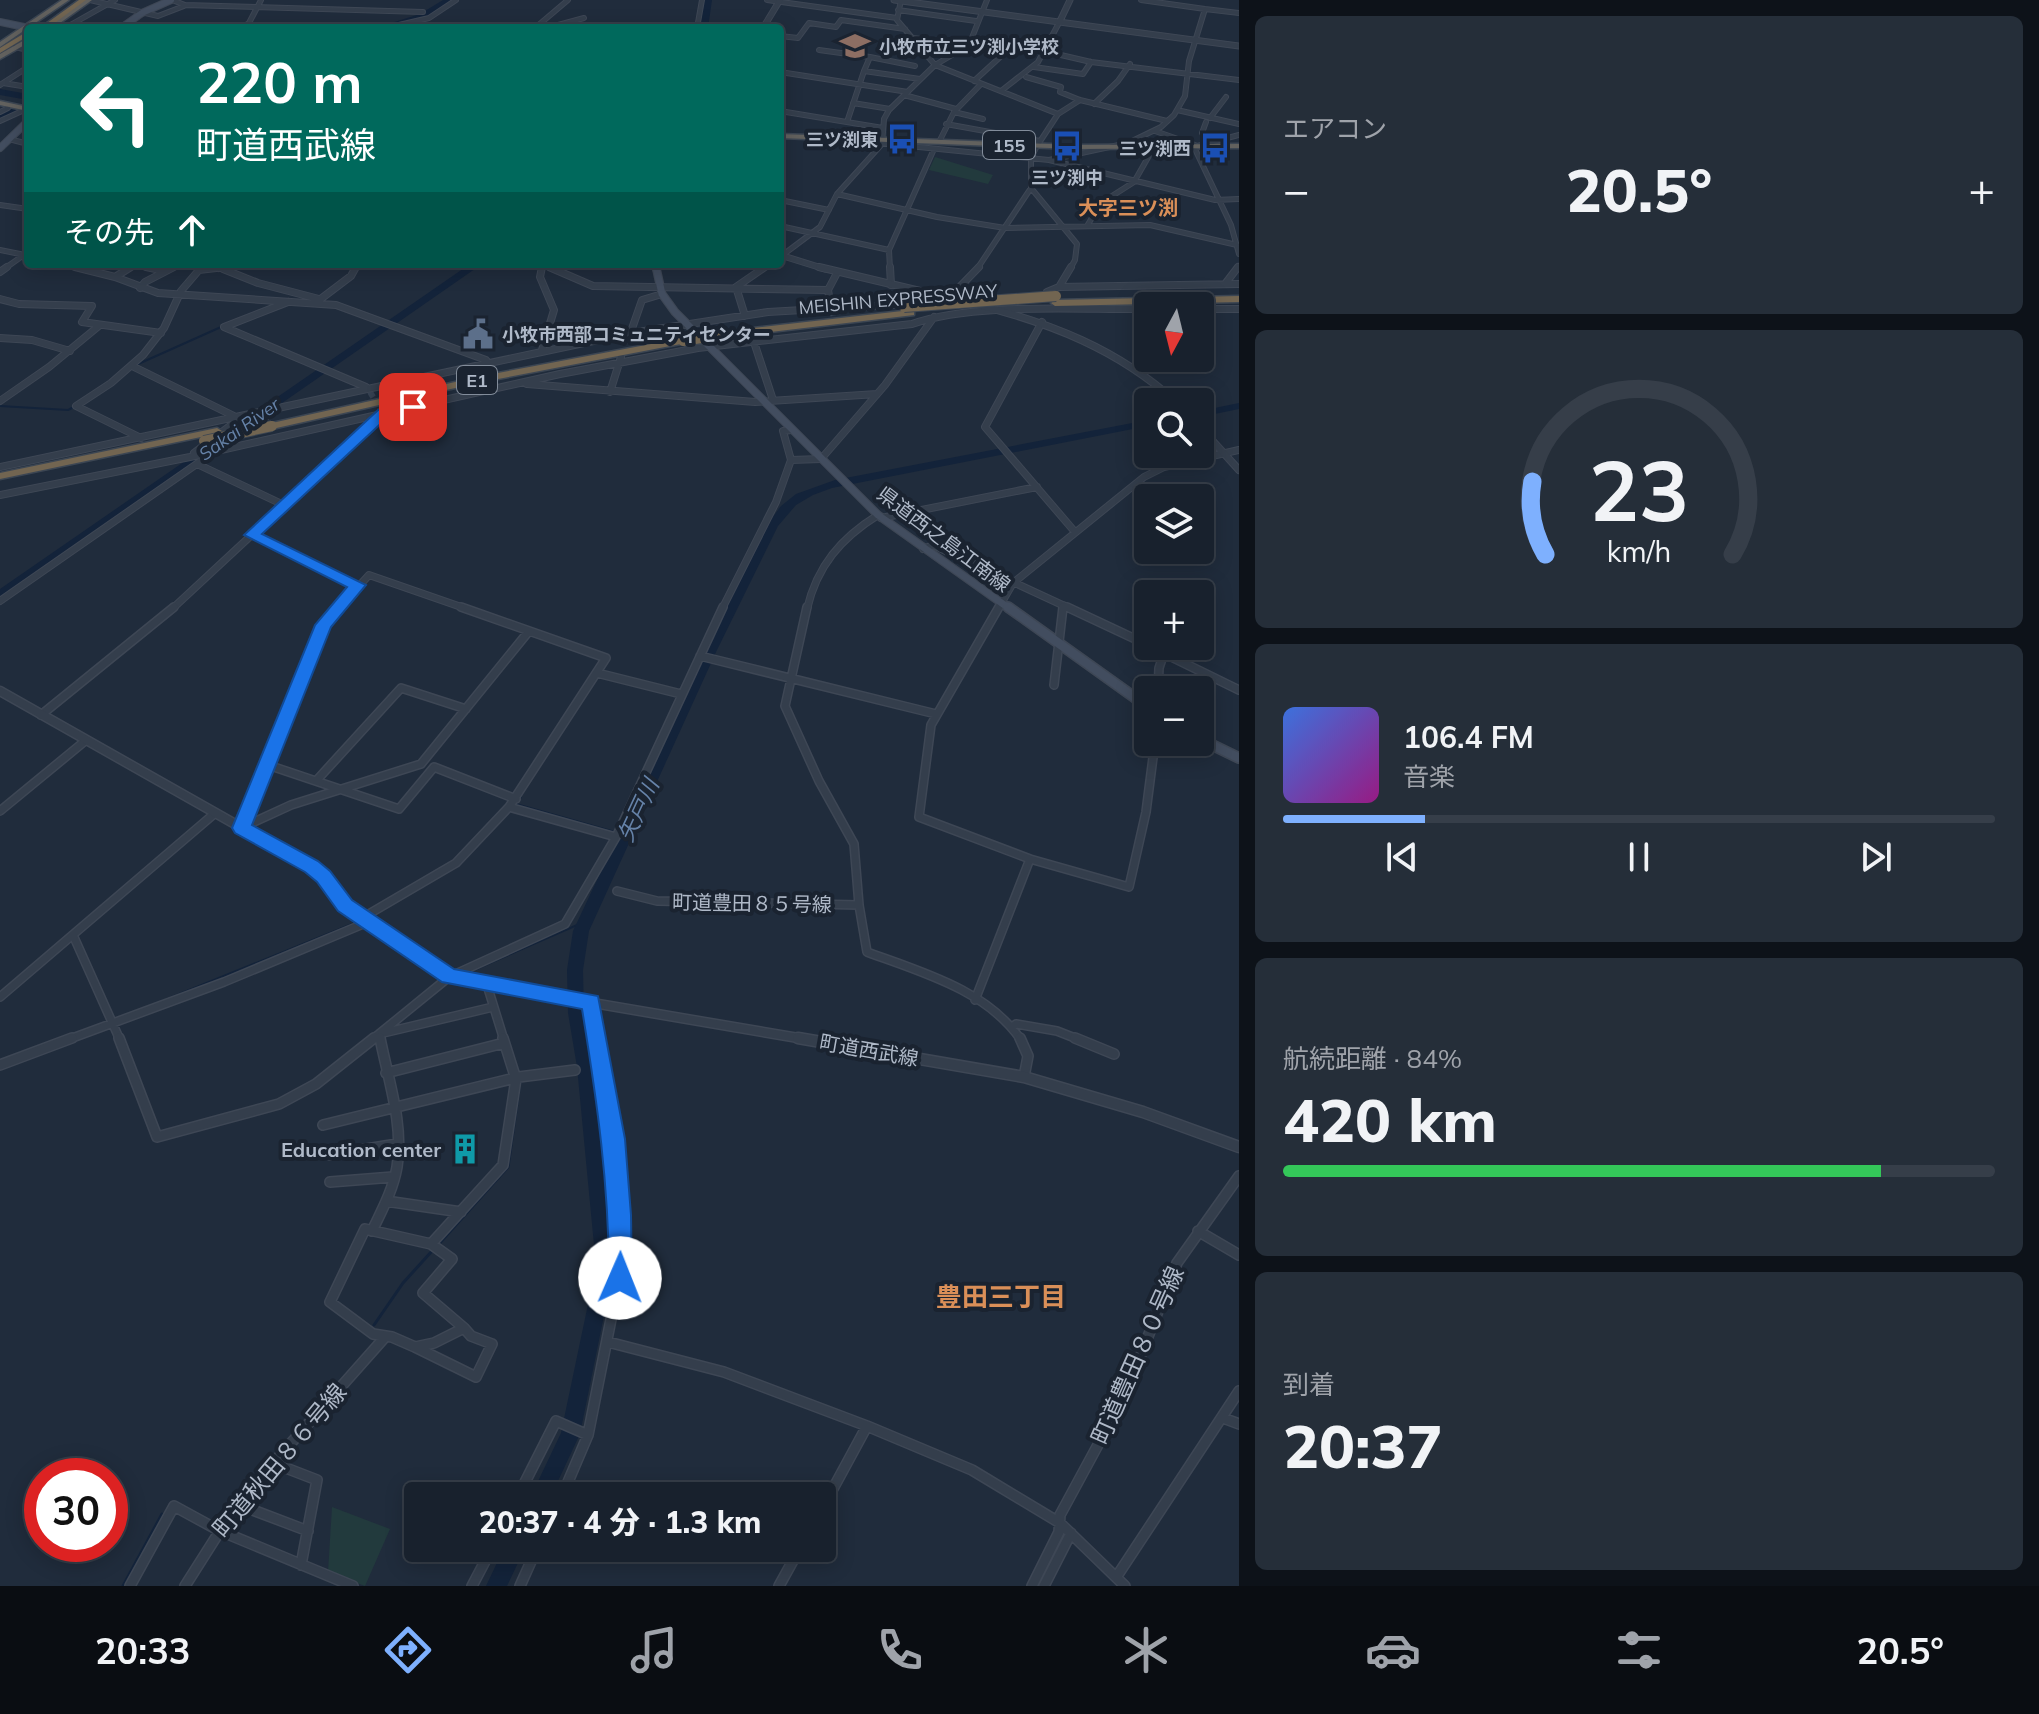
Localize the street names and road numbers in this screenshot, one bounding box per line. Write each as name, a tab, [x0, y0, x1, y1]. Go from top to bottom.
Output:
road number: 155	[983, 131, 1035, 159]
street label: MEISHIN EXPRESSWAY	[798, 279, 999, 319]
road number: E1	[457, 366, 497, 394]
street label: 県道西之島江南線	[873, 481, 1015, 597]
street label: 町道豊田８５号線	[672, 889, 832, 917]
street label: 町道西武線	[818, 1029, 920, 1071]
street label: 町道豊田８０号線	[1084, 1261, 1190, 1449]
street label: 町道秋田８６号線	[206, 1377, 352, 1543]

